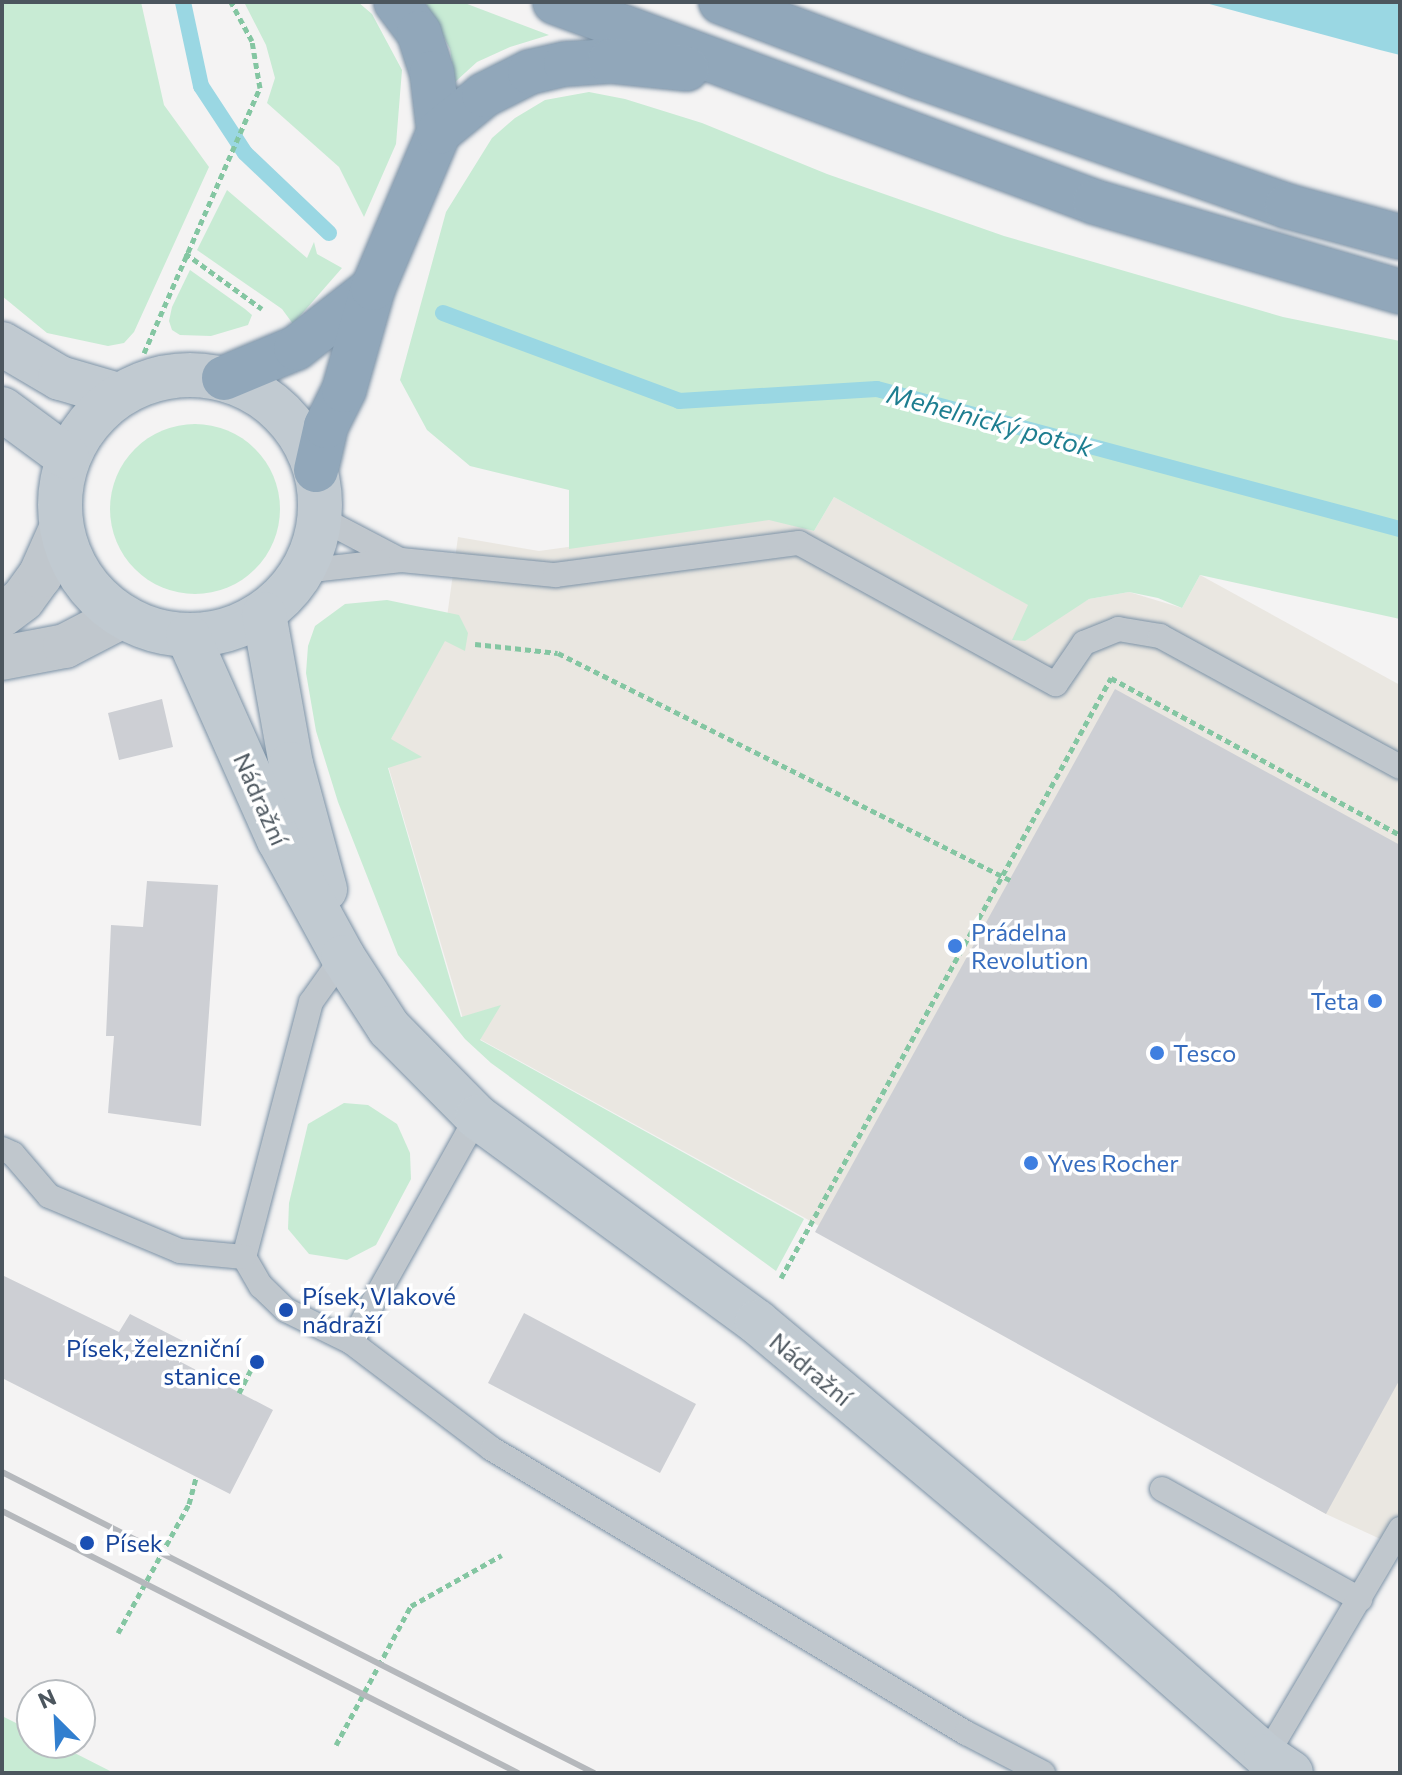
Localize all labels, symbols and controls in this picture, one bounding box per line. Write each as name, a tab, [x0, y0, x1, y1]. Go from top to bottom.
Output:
water label: Mehelnický potok	[884, 378, 1096, 462]
street label: Nádražní	[228, 748, 294, 850]
place label: Prádelna Revolution	[971, 918, 1088, 974]
marker: Prádelna Revolution	[946, 937, 964, 955]
place label: Teta	[1311, 987, 1359, 1015]
marker: Teta	[1366, 992, 1384, 1010]
place label: Tesco	[1173, 1039, 1236, 1067]
marker: Tesco	[1148, 1044, 1166, 1062]
place label: Yves Rocher	[1047, 1149, 1179, 1177]
marker: Yves Rocher	[1022, 1154, 1040, 1172]
place label: Písek, Vlakové nádraží	[302, 1282, 456, 1338]
marker: Písek, Vlakové nádraží	[277, 1301, 295, 1319]
street label: Nádražní	[764, 1326, 858, 1412]
place label: Písek, železniční stanice	[66, 1334, 241, 1390]
marker: Písek, železniční stanice	[248, 1353, 266, 1371]
place label: Písek	[105, 1529, 163, 1557]
marker: Písek	[76, 1532, 98, 1554]
north arrow	[16, 1679, 96, 1759]
text: N	[34, 1683, 60, 1714]

